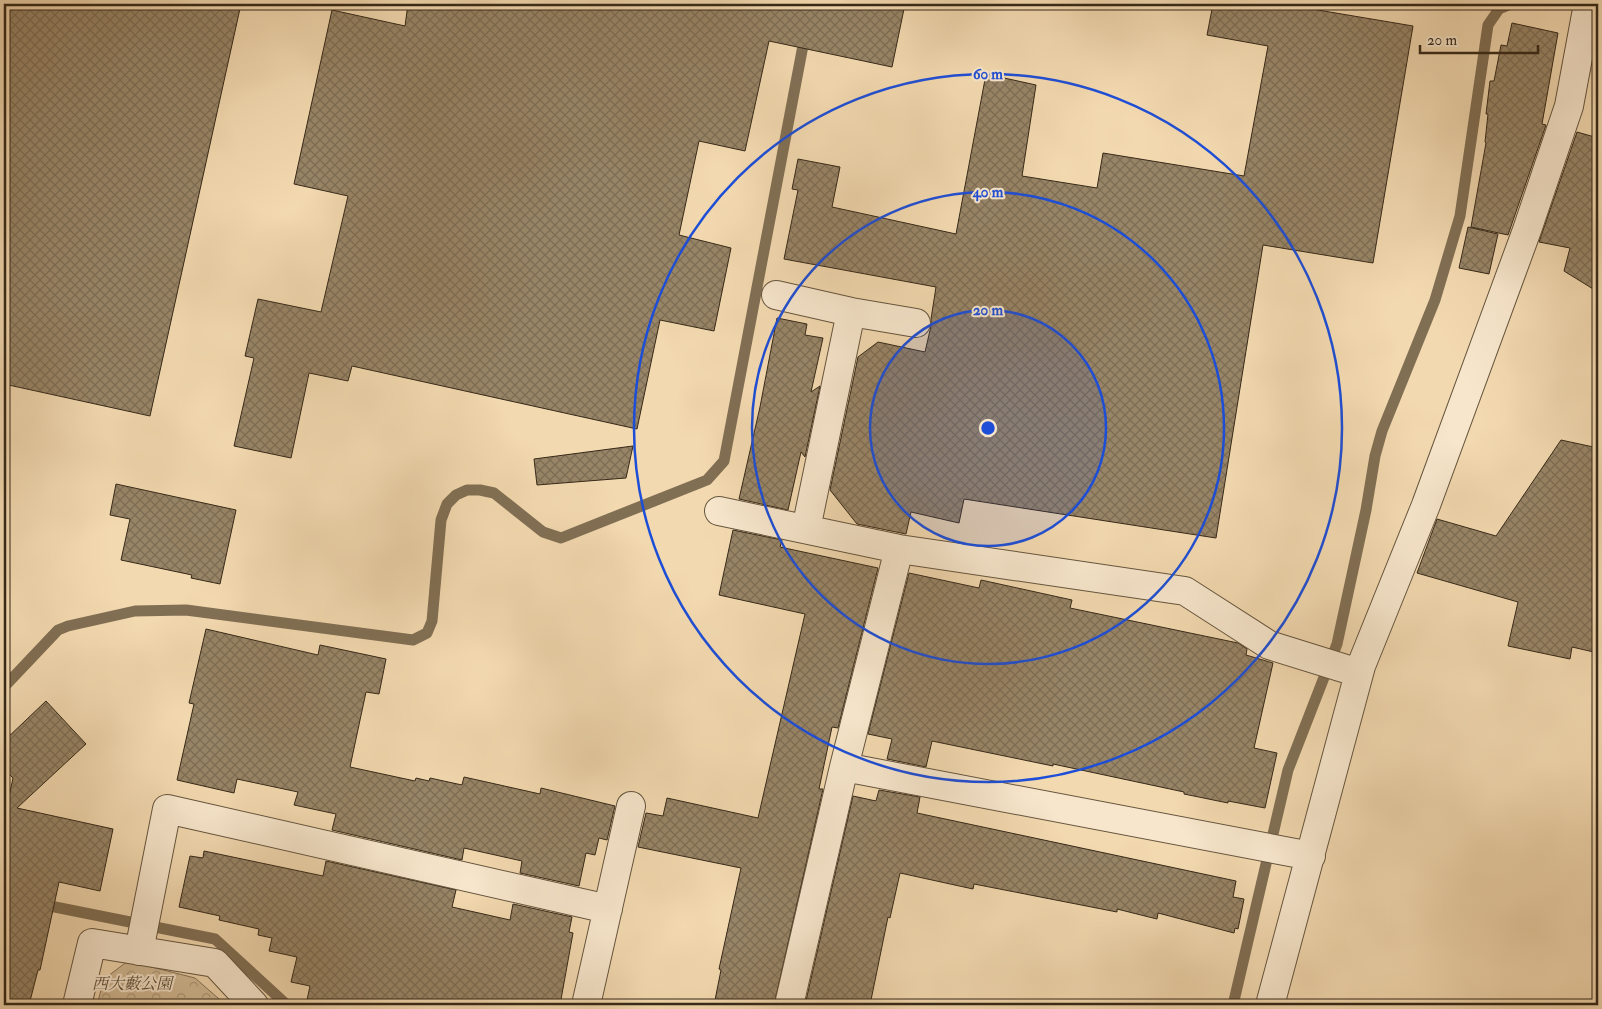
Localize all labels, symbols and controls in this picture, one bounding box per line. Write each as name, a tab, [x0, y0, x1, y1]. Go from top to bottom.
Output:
scale bar	[1420, 22, 1537, 54]
text: 20 m	[1427, 31, 1457, 50]
text: 60 m	[973, 65, 1003, 84]
text: 40 m	[972, 183, 1004, 202]
text: 20 m	[973, 301, 1003, 320]
centre of rings	[979, 419, 997, 437]
park label: 西大藪公園	[92, 974, 175, 994]

